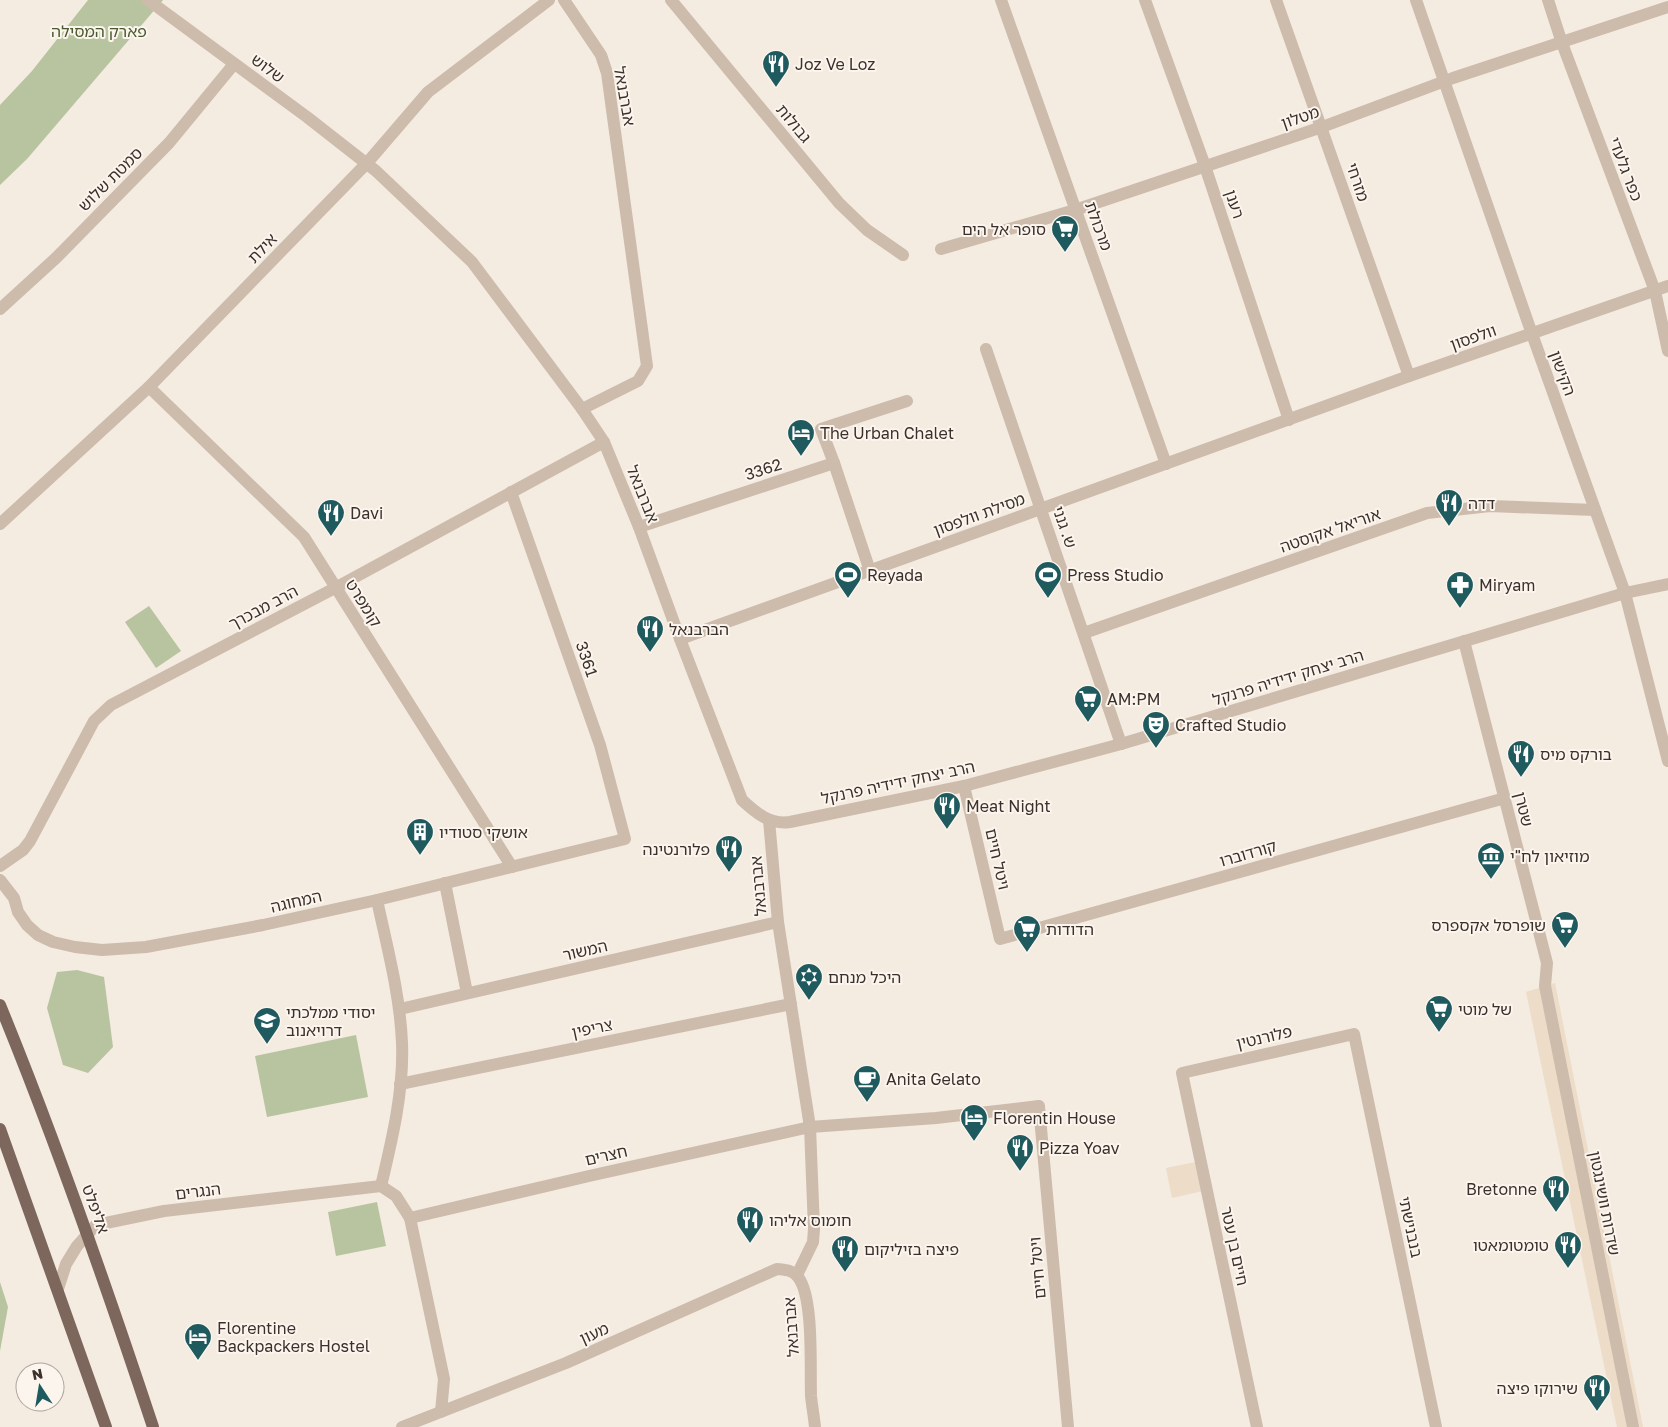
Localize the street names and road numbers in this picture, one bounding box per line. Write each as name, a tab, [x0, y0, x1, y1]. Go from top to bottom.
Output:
street label: שלוש	[247, 49, 289, 87]
street label: אברבנאל	[610, 65, 640, 127]
street label: גבולות	[772, 100, 816, 146]
street label: מטלון	[1278, 101, 1322, 133]
street label: כפר גלעדי	[1605, 134, 1647, 204]
street label: סמטת שלוש	[74, 143, 146, 215]
street label: מזרחי	[1342, 160, 1374, 204]
street label: רענן	[1221, 187, 1249, 221]
street label: מרכולת	[1081, 199, 1117, 253]
street label: אילת	[243, 229, 281, 267]
street label: וולפסון	[1447, 320, 1499, 354]
street label: הקישון	[1546, 348, 1580, 398]
street label: 3362	[742, 454, 784, 484]
street label: אברבנאל	[622, 462, 664, 526]
street label: מסילת וולפסון	[930, 488, 1028, 540]
street label: ש. גנני	[1049, 503, 1081, 551]
street label: אוריאל אקוסטה	[1277, 503, 1383, 557]
street label: קומפרט	[342, 575, 386, 631]
street label: הרב מבכרך	[225, 580, 301, 634]
street label: 3361	[572, 639, 602, 680]
street label: הרב יצחק ידידיה פרנקל	[1210, 645, 1366, 709]
street label: הרב יצחק ידידיה פרנקל	[819, 756, 977, 808]
street label: שטרן	[1510, 790, 1538, 828]
street label: ויטל חיים	[981, 826, 1015, 892]
street label: קורדוברו	[1217, 835, 1279, 871]
street label: אברבנאל	[745, 855, 771, 917]
street label: המחוגה	[268, 885, 324, 917]
street label: המשור	[561, 935, 609, 965]
street label: צריפין	[570, 1014, 614, 1042]
street label: פלורנטין	[1234, 1021, 1294, 1053]
street label: חצרים	[583, 1140, 629, 1170]
street label: שדרות וושינגטון	[1585, 1149, 1625, 1257]
street label: הנגרים	[174, 1178, 222, 1204]
street label: אליפלט	[78, 1182, 114, 1236]
street label: בנבנישתי	[1395, 1195, 1427, 1259]
street label: חיים בן עטר	[1217, 1205, 1253, 1287]
street label: ויטל חיים	[1024, 1236, 1050, 1300]
street label: אברבנאל	[779, 1296, 803, 1358]
street label: מעון	[576, 1318, 612, 1348]

